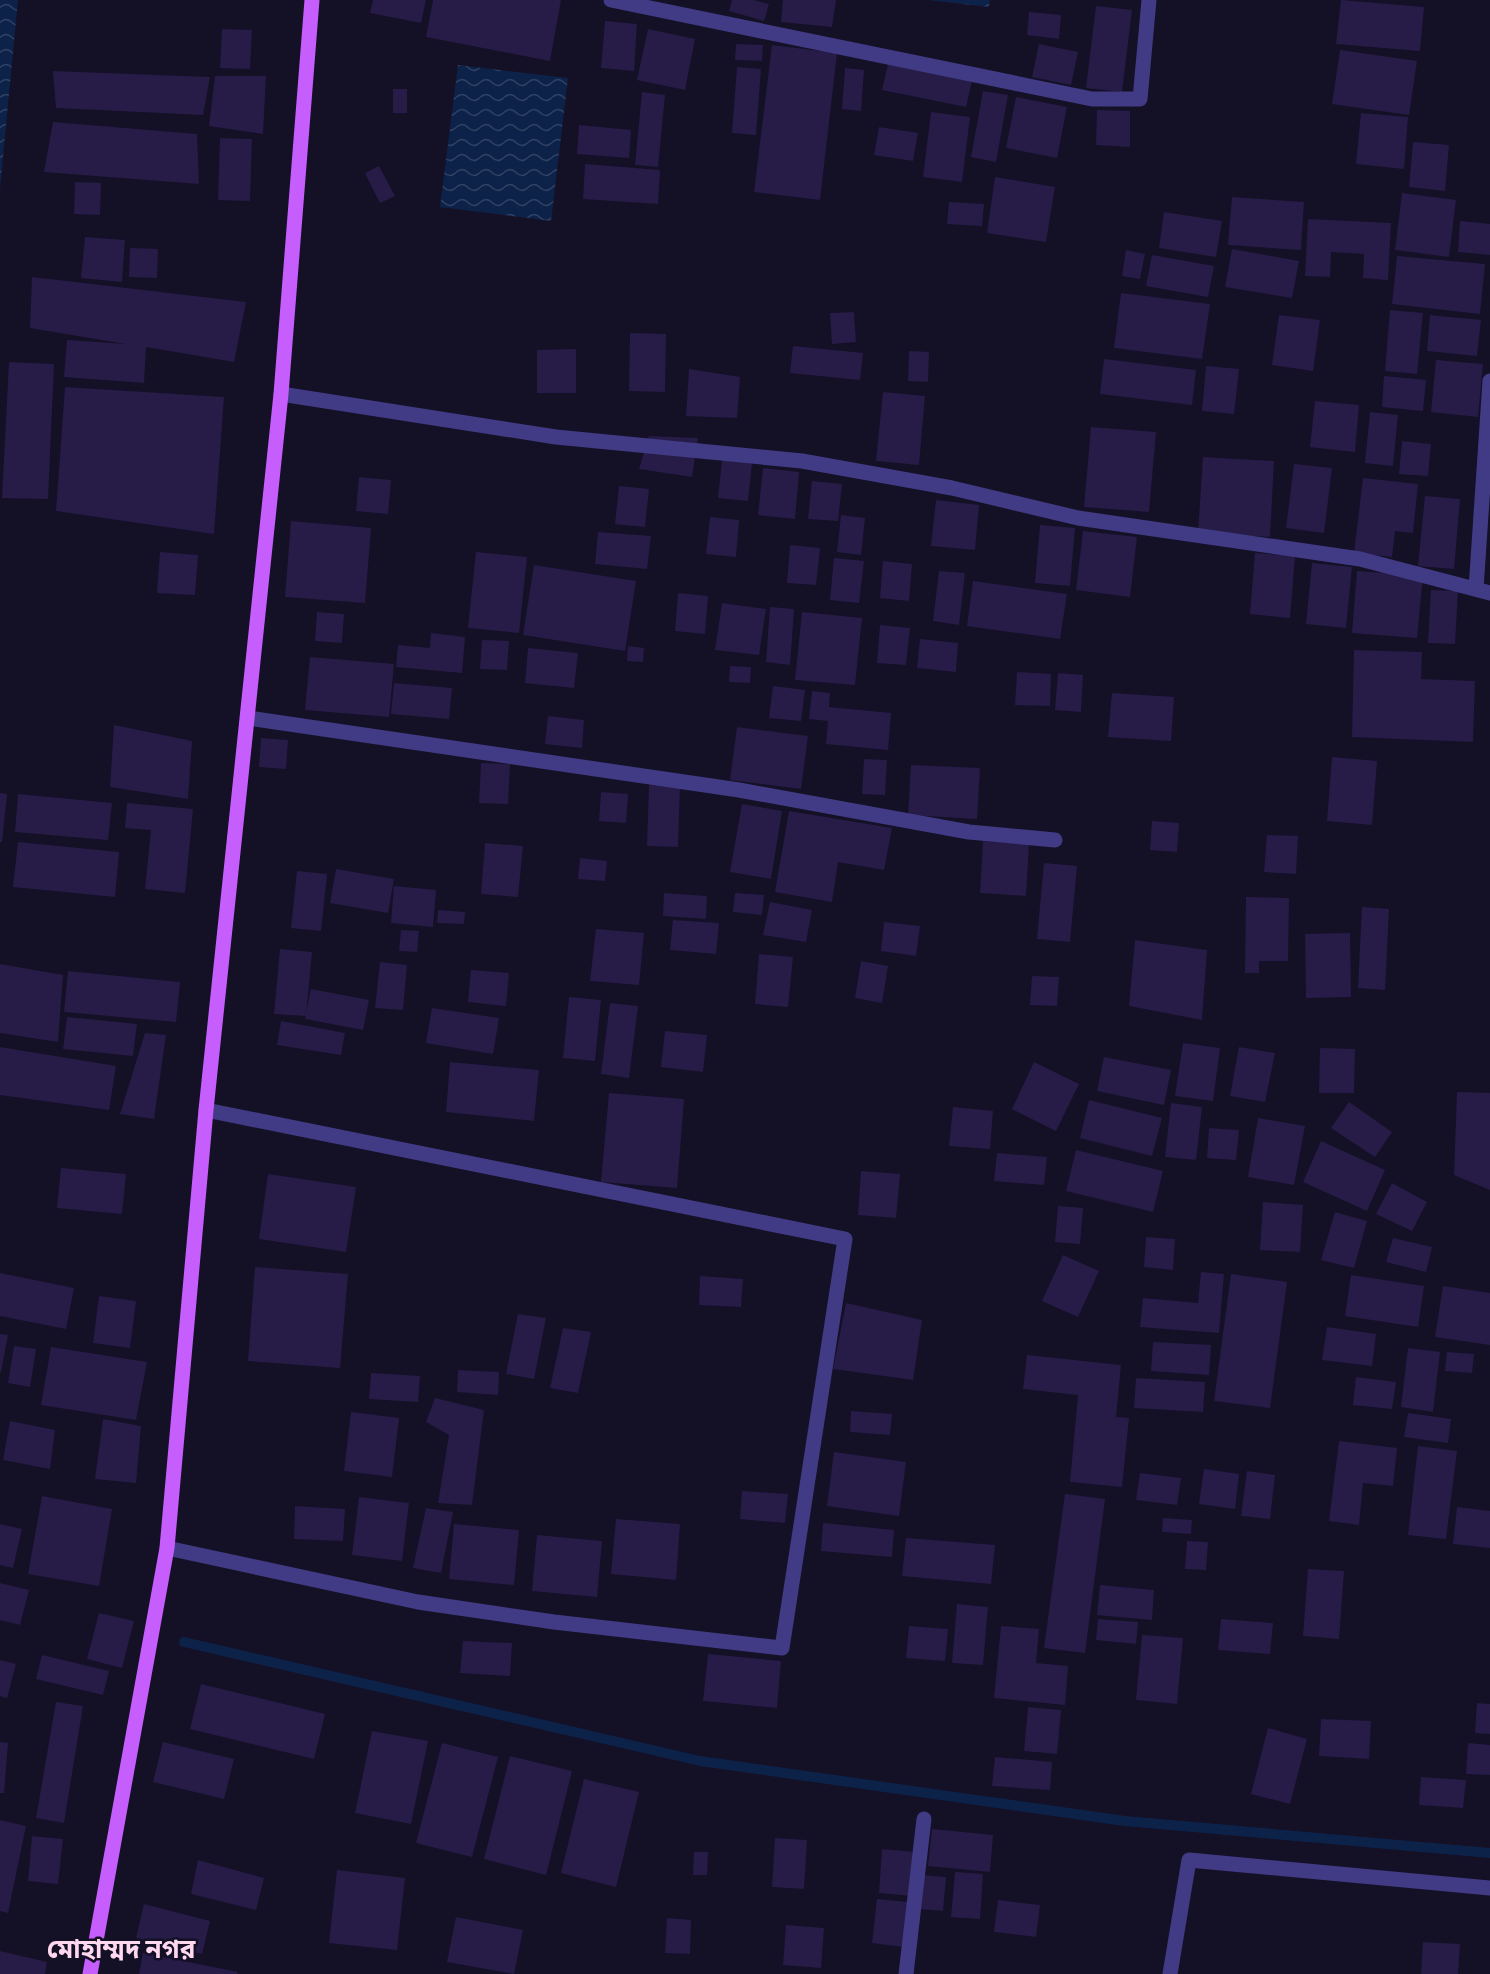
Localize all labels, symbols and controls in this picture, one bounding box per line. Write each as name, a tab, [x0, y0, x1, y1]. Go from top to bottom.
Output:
district label: মোহাম্মদ নগর	[47, 1931, 196, 1966]

